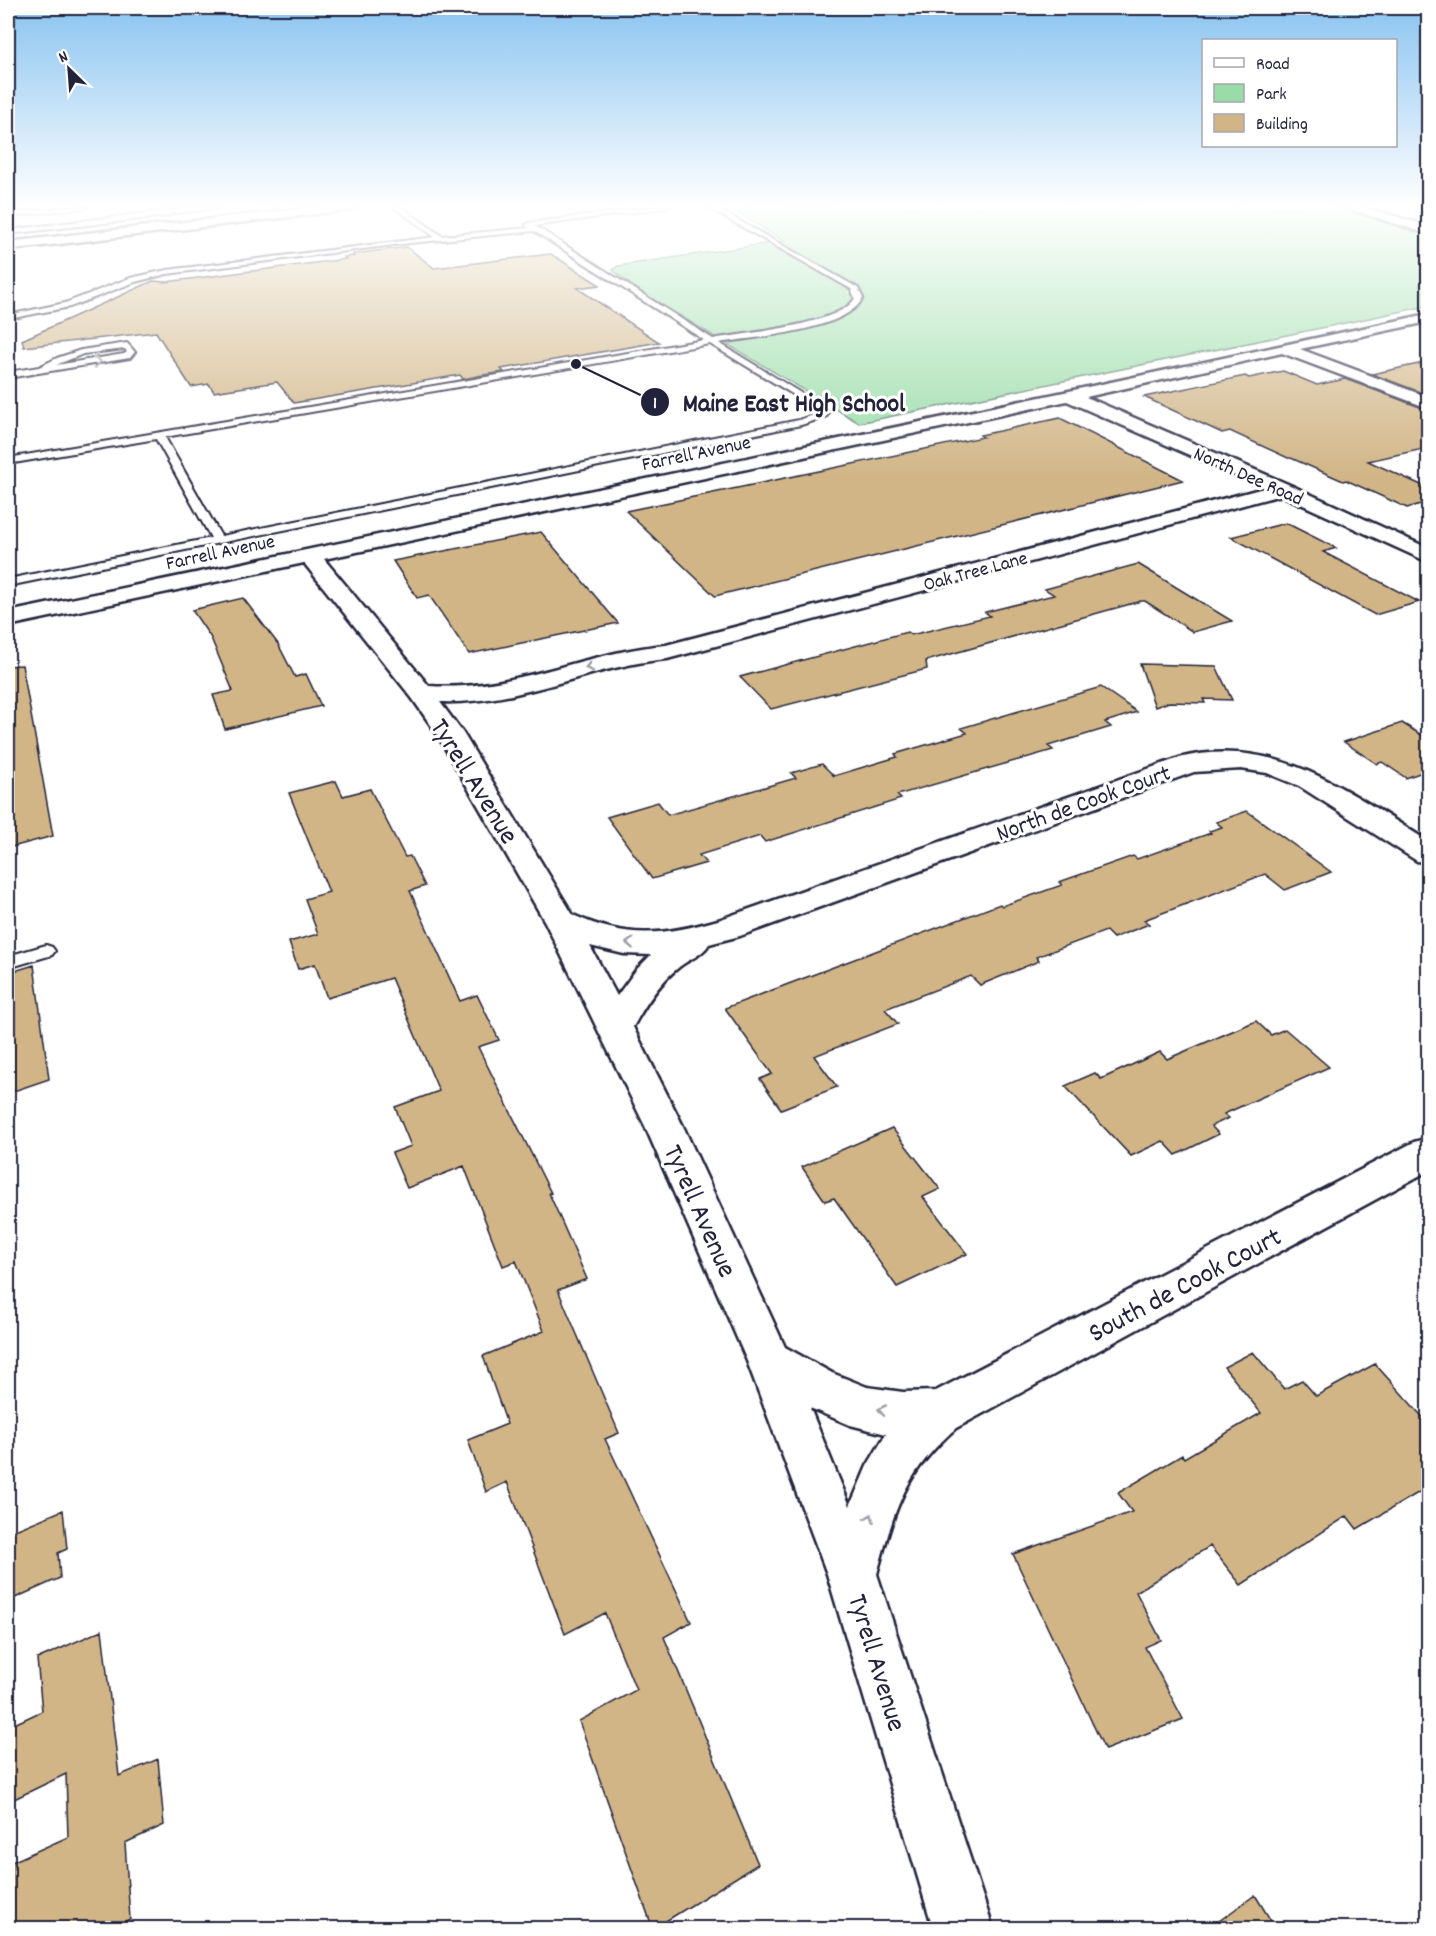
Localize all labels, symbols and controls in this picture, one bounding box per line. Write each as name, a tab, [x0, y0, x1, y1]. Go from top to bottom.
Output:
north arrow	[39, 39, 99, 99]
legend	[1202, 39, 1397, 147]
text: N	[55, 46, 72, 70]
text: Road	[1256, 53, 1290, 78]
text: Park	[1256, 83, 1287, 108]
text: Building	[1256, 113, 1308, 138]
one-way arrow	[92, 356, 102, 369]
callout: Maine East High School	[640, 380, 917, 424]
text: Maine East High School	[683, 387, 906, 424]
text: 1	[653, 392, 657, 417]
street label: Farrell Avenue	[640, 430, 754, 480]
street label: North Dee Road	[1189, 441, 1307, 514]
street label: Farrell Avenue	[164, 529, 278, 579]
street label: Oak Tree Lane	[921, 545, 1031, 600]
one-way arrow	[584, 660, 595, 672]
street label: Tyrell Avenue	[417, 712, 526, 853]
street label: North de Cook Court	[992, 757, 1176, 852]
one-way arrow	[626, 937, 635, 950]
street label: Tyrell Avenue	[650, 1139, 745, 1285]
street label: South de Cook Court	[1082, 1220, 1290, 1355]
one-way arrow	[877, 1404, 887, 1417]
one-way arrow	[863, 1513, 875, 1524]
street label: Tyrell Avenue	[834, 1590, 914, 1737]

